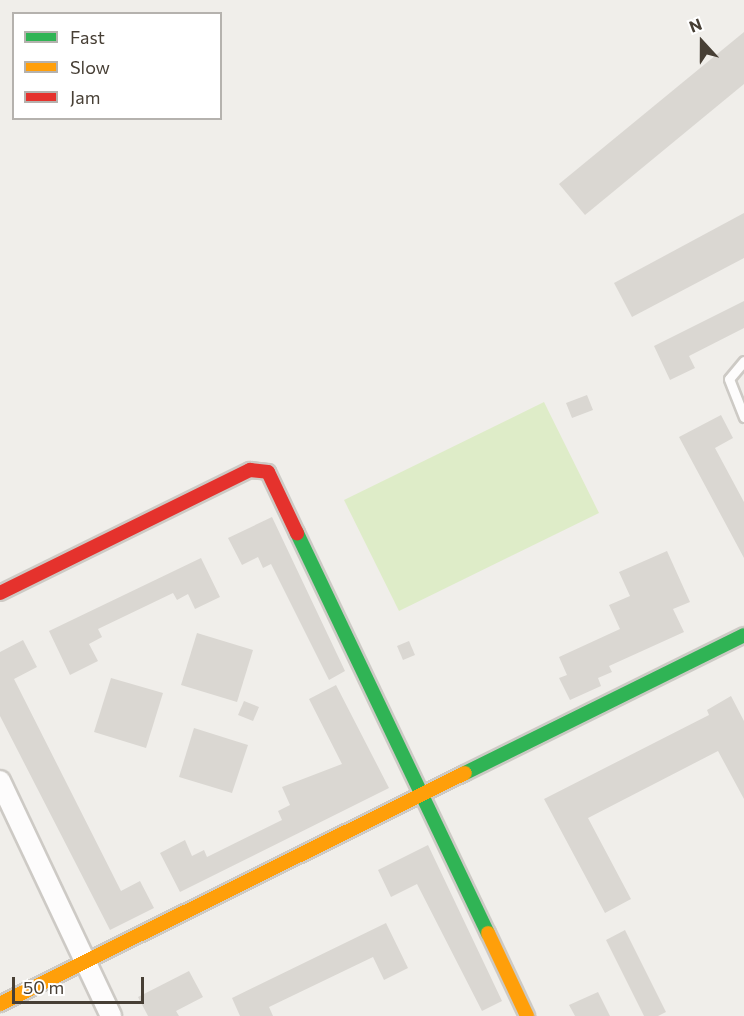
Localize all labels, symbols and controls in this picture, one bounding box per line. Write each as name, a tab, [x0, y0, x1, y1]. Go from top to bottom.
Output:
legend	[12, 12, 222, 120]
north arrow	[672, 12, 732, 72]
text: N	[686, 14, 704, 36]
text: Fast	[70, 26, 105, 48]
text: Slow	[70, 56, 110, 78]
text: Jam	[70, 86, 100, 108]
scale bar	[15, 965, 147, 1003]
text: 50 m	[23, 976, 64, 998]

